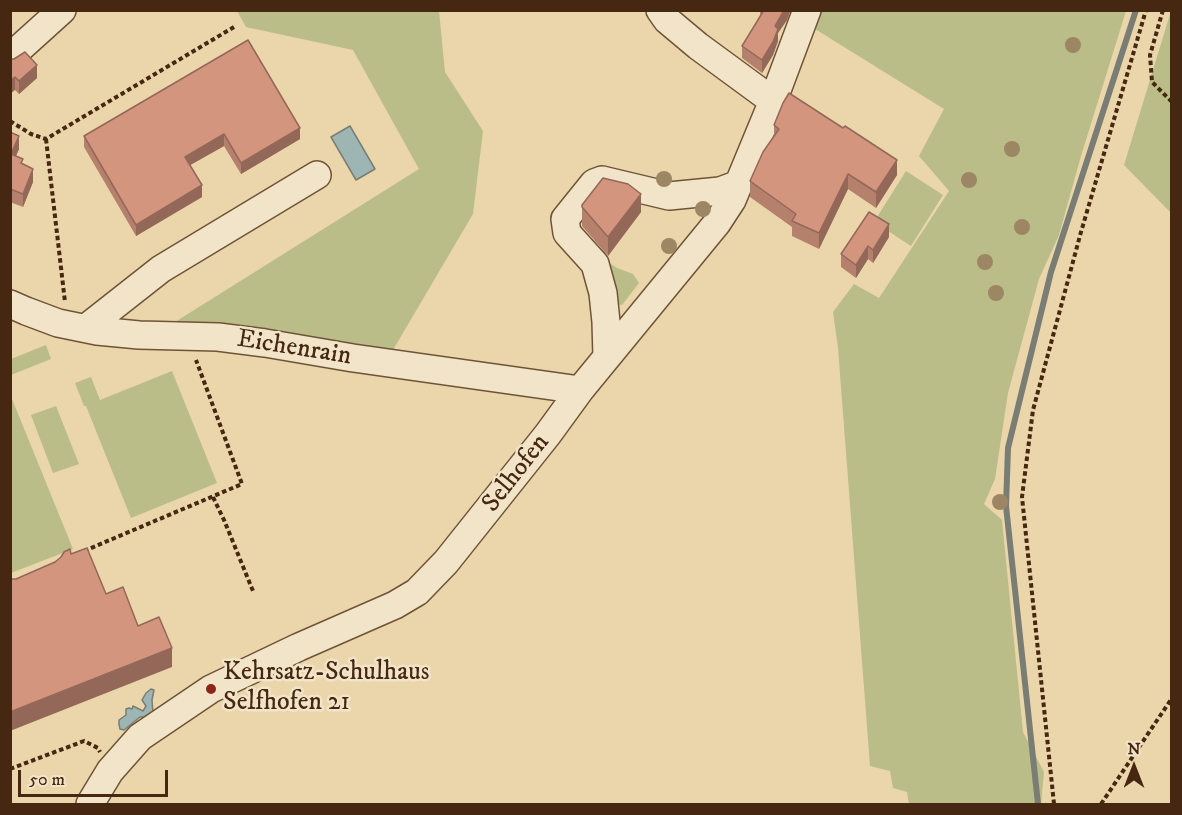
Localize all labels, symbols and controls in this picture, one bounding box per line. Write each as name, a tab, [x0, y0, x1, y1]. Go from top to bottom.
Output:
street label: Eichenrain	[235, 325, 353, 373]
street label: Selhofen	[477, 429, 557, 519]
place label: Kehrsatz-Schulhaus Selfhofen 21	[223, 658, 430, 720]
marker: Kehrsatz-Schulhaus Selfhofen 21	[204, 682, 218, 696]
north arrow	[1104, 737, 1164, 797]
text: N	[1127, 739, 1141, 759]
scale bar	[21, 758, 171, 796]
text: 50 m	[29, 769, 65, 791]

